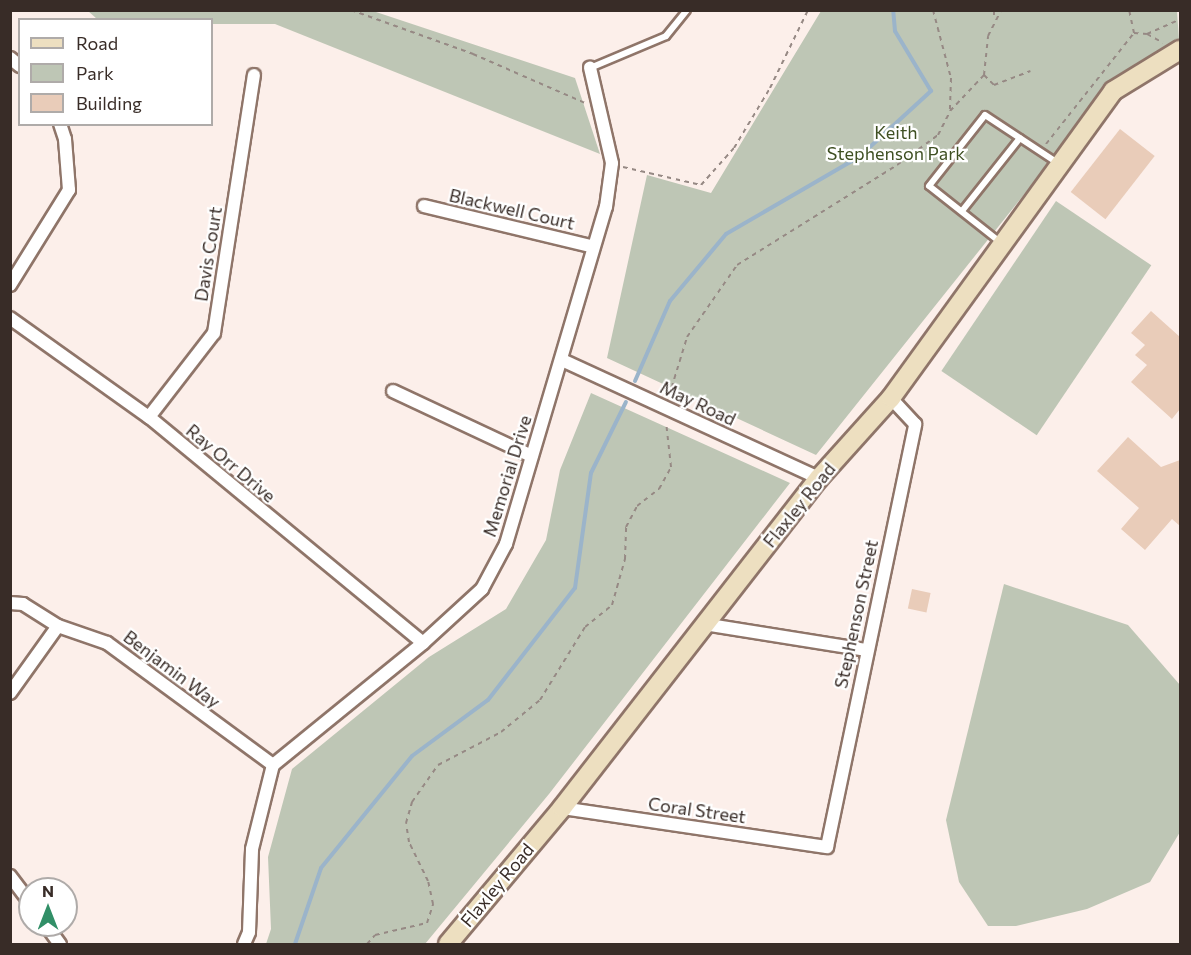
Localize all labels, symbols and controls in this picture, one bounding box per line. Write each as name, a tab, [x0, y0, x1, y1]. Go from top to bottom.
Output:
legend	[18, 18, 213, 126]
text: Road	[76, 32, 118, 54]
text: Park	[76, 62, 114, 84]
text: Building	[76, 92, 142, 114]
park label: Keith Stephenson Park	[827, 122, 965, 164]
street label: Blackwell Court	[447, 184, 577, 234]
street label: Davis Court	[190, 205, 226, 303]
street label: May Road	[657, 376, 739, 430]
street label: Memorial Drive	[478, 413, 536, 539]
street label: Ray Orr Drive	[182, 419, 280, 507]
street label: Flaxley Road	[758, 458, 840, 552]
street label: Stephenson Street	[830, 538, 882, 690]
street label: Benjamin Way	[119, 626, 225, 712]
street label: Coral Street	[647, 792, 747, 828]
street label: Flaxley Road	[456, 839, 538, 931]
north arrow	[18, 877, 78, 937]
text: N	[42, 881, 54, 900]

